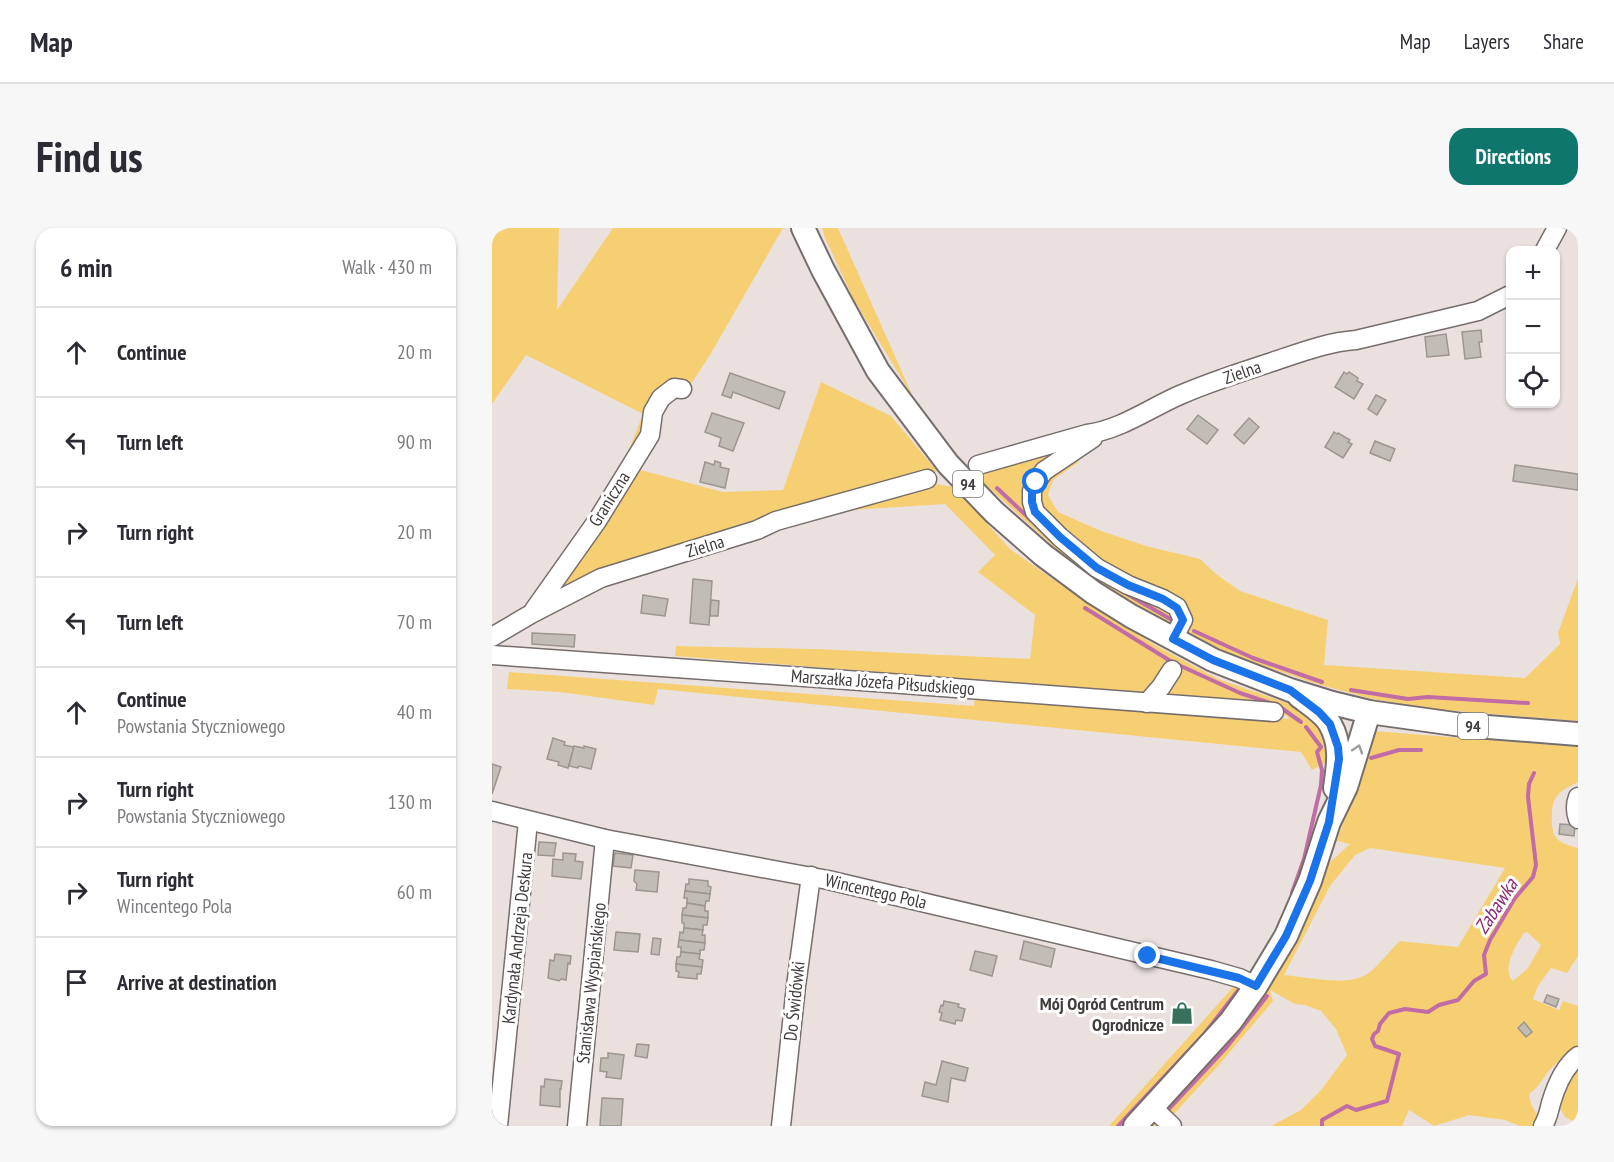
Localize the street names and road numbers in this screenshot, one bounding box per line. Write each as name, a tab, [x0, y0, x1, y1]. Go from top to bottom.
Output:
street label: Zielna	[1220, 355, 1264, 389]
street label: Graniczna	[583, 467, 635, 531]
road number: 94	[953, 471, 983, 497]
street label: Zielna	[683, 529, 727, 563]
street label: Marszałka Józefa Piłsudskiego	[790, 664, 976, 700]
road number: 94	[1458, 713, 1488, 739]
street label: Kardynała Andrzeja Deskura	[497, 851, 537, 1025]
street label: Wincentego Pola	[823, 868, 929, 914]
street label: Stanisława Wyspiańskiego	[571, 901, 611, 1065]
street label: Do Świdówki	[778, 960, 810, 1042]

